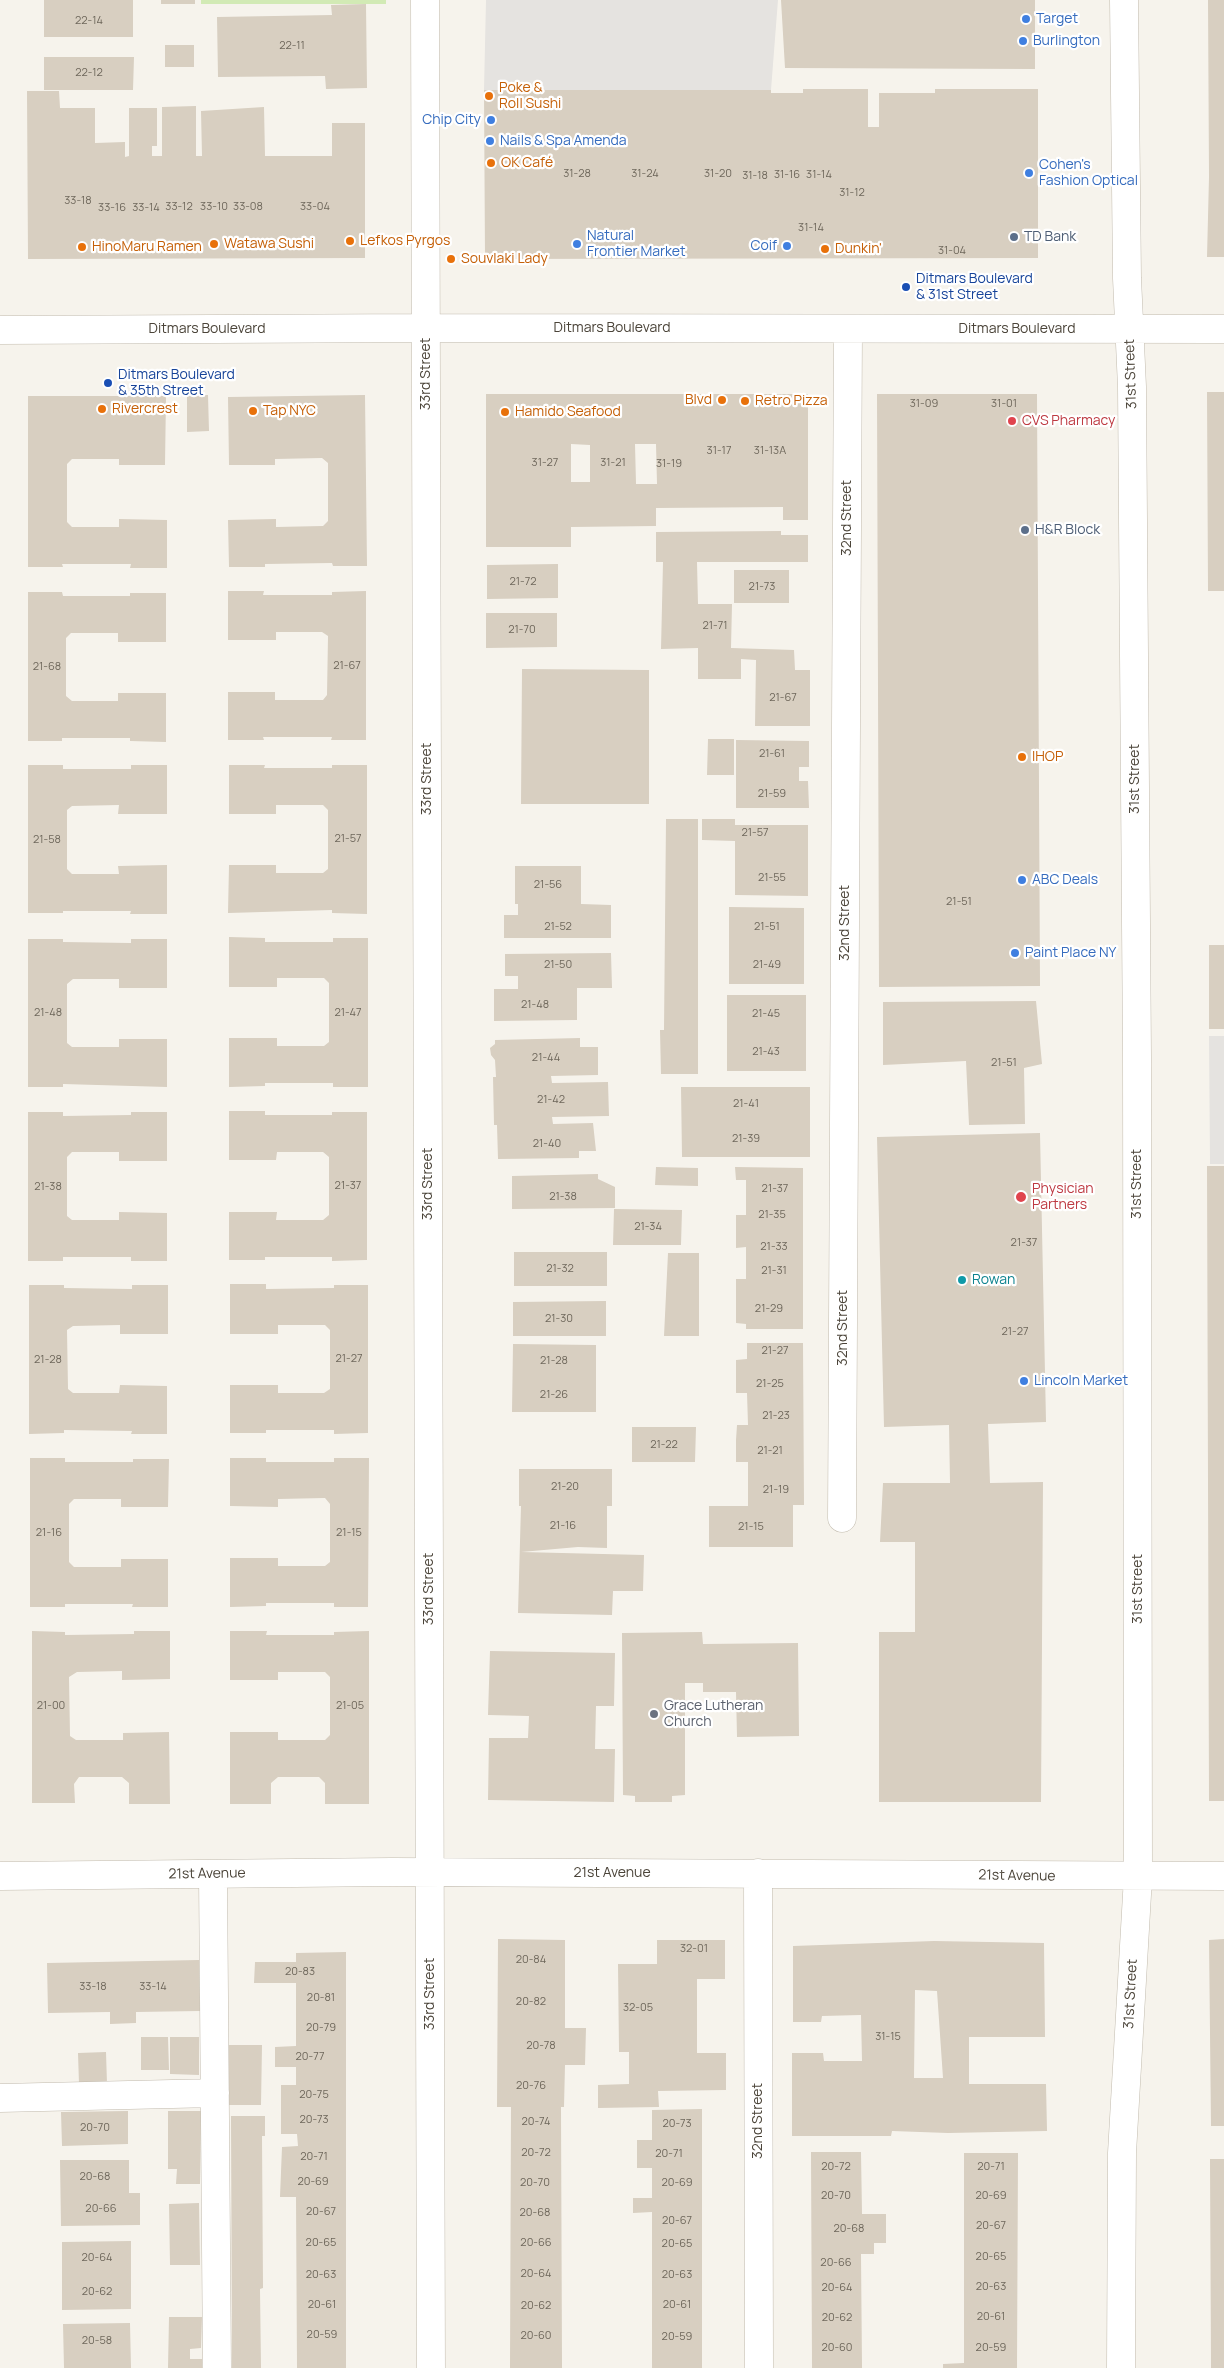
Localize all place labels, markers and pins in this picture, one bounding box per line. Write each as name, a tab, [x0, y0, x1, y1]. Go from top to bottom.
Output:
place label: Target	[1036, 11, 1078, 27]
marker: Target	[1020, 13, 1032, 25]
place label: Burlington	[1033, 33, 1100, 49]
marker: Burlington	[1017, 35, 1029, 47]
place label: Poke & Roll Sushi	[499, 80, 561, 112]
marker: Poke & Roll Sushi	[483, 90, 495, 102]
place label: Chip City	[422, 112, 481, 128]
marker: Chip City	[485, 114, 497, 126]
place label: Nails & Spa Amenda	[500, 133, 626, 149]
marker: Nails & Spa Amenda	[484, 135, 496, 147]
place label: OK Café	[501, 155, 553, 171]
marker: OK Café	[485, 157, 497, 169]
place label: Cohen's Fashion Optical	[1039, 157, 1138, 190]
marker: Cohen's Fashion Optical	[1023, 167, 1035, 179]
place label: Natural Frontier Market	[587, 228, 686, 260]
place label: TD Bank	[1024, 229, 1076, 245]
marker: TD Bank	[1008, 231, 1020, 243]
place label: Lefkos Pyrgos	[360, 233, 450, 249]
marker: Lefkos Pyrgos	[344, 235, 356, 247]
place label: Watawa Sushi	[224, 236, 314, 252]
marker: Watawa Sushi	[208, 238, 220, 250]
marker: Natural Frontier Market	[571, 238, 583, 250]
place label: Coif	[750, 238, 777, 254]
place label: HinoMaru Ramen	[92, 239, 202, 255]
marker: Coif	[781, 240, 793, 252]
marker: HinoMaru Ramen	[76, 241, 88, 253]
place label: Dunkin'	[835, 241, 882, 257]
marker: Dunkin'	[819, 243, 831, 255]
place label: Souvlaki Lady	[461, 251, 548, 267]
marker: Souvlaki Lady	[445, 253, 457, 265]
place label: Ditmars Boulevard & 31st Street	[916, 271, 1033, 304]
marker: Ditmars Boulevard & 31st Street	[900, 281, 912, 293]
place label: Ditmars Boulevard & 35th Street	[118, 367, 235, 400]
marker: Ditmars Boulevard & 35th Street	[102, 377, 114, 389]
place label: Blvd	[685, 392, 712, 408]
place label: Retro Pizza	[755, 393, 828, 409]
marker: Blvd	[716, 394, 728, 406]
marker: Retro Pizza	[739, 395, 751, 407]
place label: Rivercrest	[112, 401, 178, 417]
marker: Rivercrest	[96, 403, 108, 415]
place label: Tap NYC	[263, 403, 316, 419]
place label: Hamido Seafood	[515, 404, 621, 420]
marker: Tap NYC	[247, 405, 259, 417]
marker: Hamido Seafood	[499, 406, 511, 418]
place label: CVS Pharmacy	[1022, 413, 1115, 429]
marker: CVS Pharmacy	[1006, 415, 1018, 427]
place label: H&R Block	[1035, 522, 1100, 538]
marker: H&R Block	[1019, 524, 1031, 536]
place label: IHOP	[1032, 749, 1063, 765]
marker: IHOP	[1016, 751, 1028, 763]
place label: ABC Deals	[1032, 872, 1098, 888]
marker: ABC Deals	[1016, 874, 1028, 886]
place label: Paint Place NY	[1025, 945, 1116, 961]
marker: Paint Place NY	[1009, 947, 1021, 959]
place label: Physician Partners	[1032, 1181, 1094, 1214]
marker: Physician Partners	[1014, 1190, 1028, 1204]
place label: Rowan	[972, 1272, 1015, 1288]
marker: Rowan	[956, 1274, 968, 1286]
place label: Lincoln Market	[1034, 1373, 1128, 1389]
marker: Lincoln Market	[1018, 1375, 1030, 1387]
place label: Grace Lutheran Church	[664, 1698, 763, 1730]
marker: Grace Lutheran Church	[648, 1708, 660, 1720]

